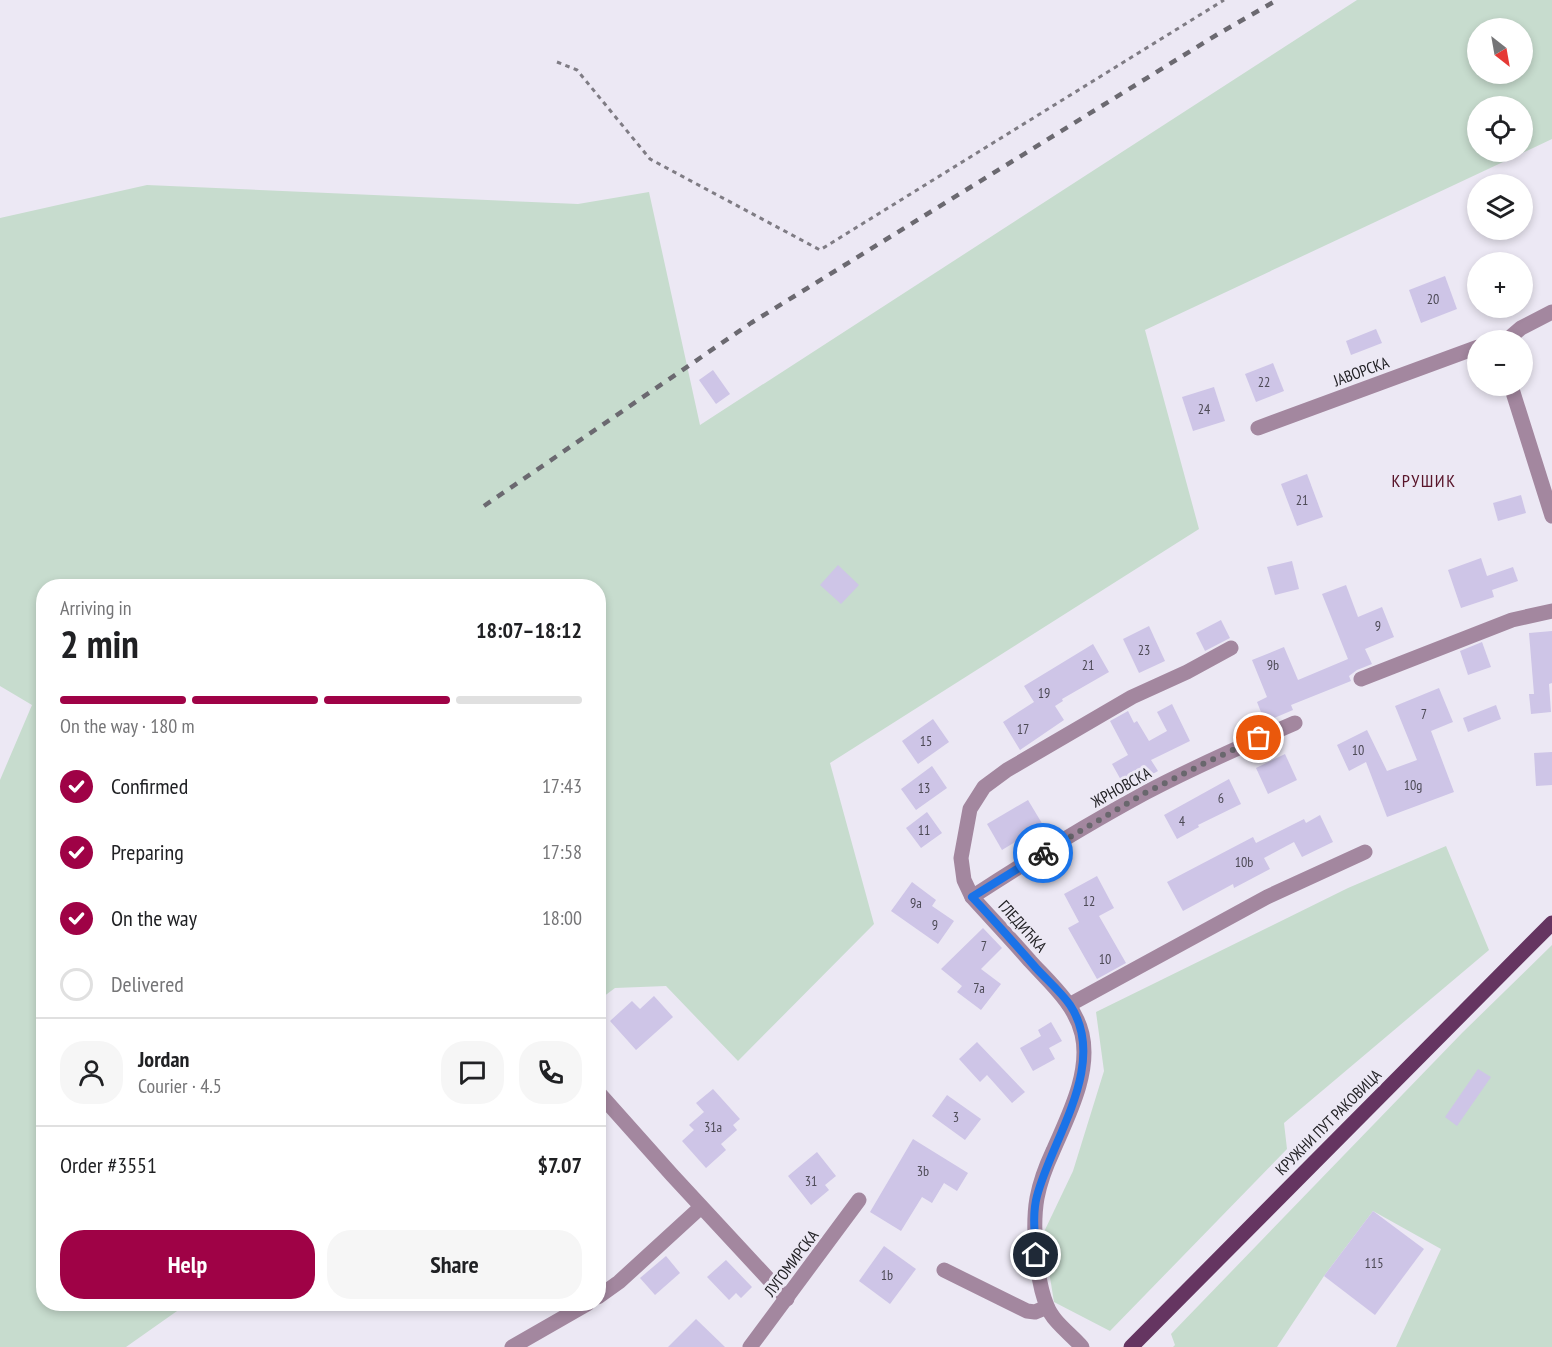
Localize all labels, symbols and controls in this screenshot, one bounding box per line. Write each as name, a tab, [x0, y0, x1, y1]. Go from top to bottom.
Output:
north arrow	[1467, 18, 1533, 84]
map controls	[1467, 18, 1533, 396]
button: locate	[1467, 96, 1533, 162]
button: layers	[1467, 174, 1533, 240]
button: +	[1467, 252, 1533, 318]
house number: 20	[1427, 290, 1439, 308]
button: −	[1467, 330, 1533, 396]
street label: ЈАВОРСКА	[1330, 352, 1392, 391]
house number: 22	[1258, 373, 1270, 391]
house number: 24	[1198, 400, 1211, 418]
district label: КРУШИК	[1391, 469, 1457, 492]
house number: 21	[1296, 491, 1308, 509]
text: Arriving in	[60, 595, 132, 621]
text: 18:07–18:12	[476, 616, 582, 644]
house number: 9	[1375, 617, 1381, 635]
text: 2 min	[60, 618, 139, 669]
house number: 23	[1138, 641, 1150, 659]
house number: 21	[1082, 656, 1094, 674]
house number: 9b	[1267, 656, 1279, 674]
house number: 19	[1038, 684, 1050, 702]
house number: 7	[1421, 705, 1427, 723]
pin	[1233, 712, 1284, 763]
text: On the way · 180 m	[60, 713, 195, 739]
house number: 17	[1017, 720, 1029, 738]
icon: bag	[1242, 721, 1275, 754]
house number: 15	[920, 732, 932, 750]
house number: 10	[1352, 741, 1364, 759]
street label: ЖРНОВСКА	[1087, 762, 1155, 812]
icon: check	[60, 770, 93, 803]
text: Confirmed	[111, 772, 188, 800]
text: 17:43	[542, 773, 582, 799]
house number: 10g	[1404, 776, 1422, 794]
house number: 13	[918, 779, 930, 797]
house number: 6	[1218, 789, 1224, 807]
house number: 4	[1179, 812, 1186, 830]
house number: 11	[918, 821, 930, 839]
courier	[1013, 823, 1073, 883]
icon: check	[60, 836, 93, 869]
icon: bike	[1027, 837, 1060, 870]
text: Preparing	[111, 838, 184, 866]
text: 17:58	[542, 839, 582, 865]
house number: 10b	[1235, 853, 1253, 871]
house number: 12	[1083, 892, 1095, 910]
house number: 9a	[910, 894, 922, 912]
street label: ГЛЕДИЋКА	[994, 896, 1052, 956]
icon: check	[60, 902, 93, 935]
text: On the way	[111, 904, 197, 932]
text: 18:00	[542, 905, 582, 931]
house number: 9	[932, 916, 938, 934]
house number: 7	[981, 937, 987, 955]
house number: 10	[1099, 950, 1111, 968]
text: Delivered	[111, 970, 184, 998]
house number: 7a	[973, 979, 985, 997]
button: person	[60, 1041, 123, 1104]
button: chat	[441, 1041, 504, 1104]
button: phone	[519, 1041, 582, 1104]
text: Jordan	[138, 1045, 189, 1073]
street label: КРУЖНИ ПУТ РАКОВИЦА	[1271, 1065, 1385, 1179]
text: Courier · 4.5	[138, 1073, 222, 1099]
house number: 3	[953, 1108, 959, 1126]
house number: 31a	[704, 1118, 722, 1136]
text: Order #3551	[60, 1151, 157, 1179]
text: $7.07	[537, 1151, 582, 1179]
house number: 3b	[917, 1162, 929, 1180]
house number: 31	[805, 1172, 817, 1190]
street label: ЛУГОМИРСКА	[759, 1225, 823, 1301]
pin	[1010, 1229, 1061, 1280]
button: Help	[60, 1230, 315, 1299]
button: Share	[327, 1230, 582, 1299]
icon: home	[1019, 1238, 1052, 1271]
house number: 115	[1365, 1254, 1383, 1272]
house number: 1b	[881, 1266, 893, 1284]

